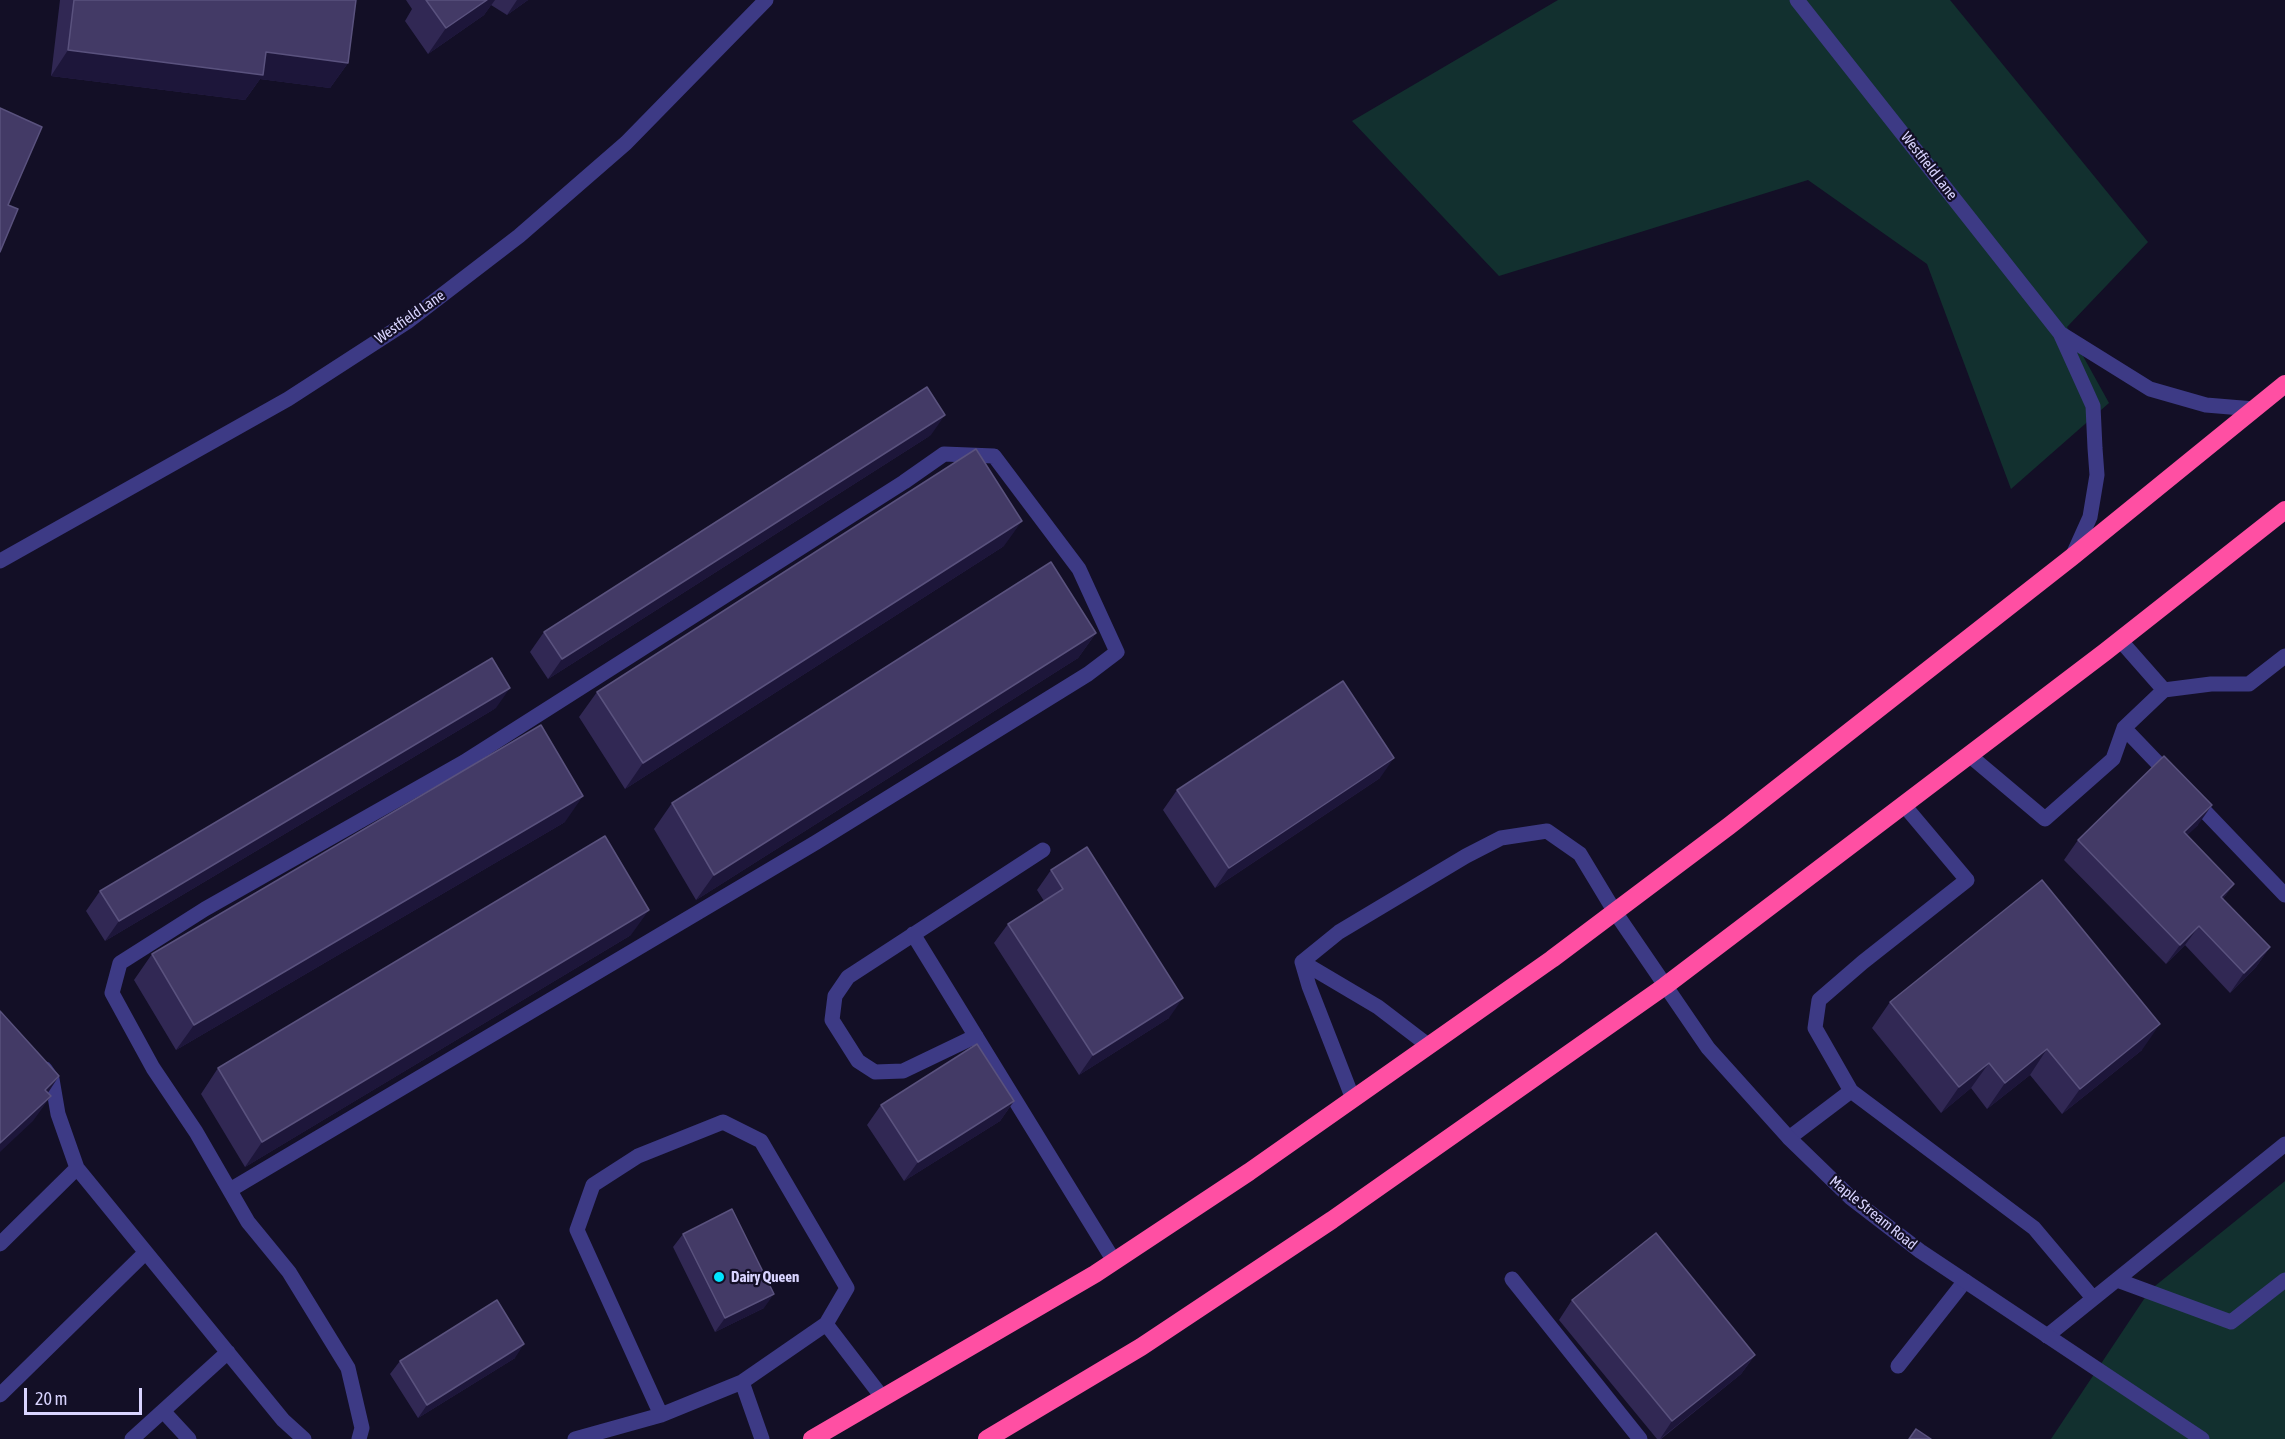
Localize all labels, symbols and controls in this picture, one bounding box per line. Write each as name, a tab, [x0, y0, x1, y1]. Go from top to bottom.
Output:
street label: Westfield Lane	[1897, 129, 1961, 203]
street label: Westfield Lane	[372, 286, 448, 348]
street label: Maple Stream Road	[1826, 1172, 1920, 1254]
place label: Dairy Queen	[731, 1268, 799, 1286]
marker: Dairy Queen	[712, 1270, 726, 1284]
scale bar	[27, 1376, 146, 1414]
text: 20 m	[35, 1388, 67, 1409]

